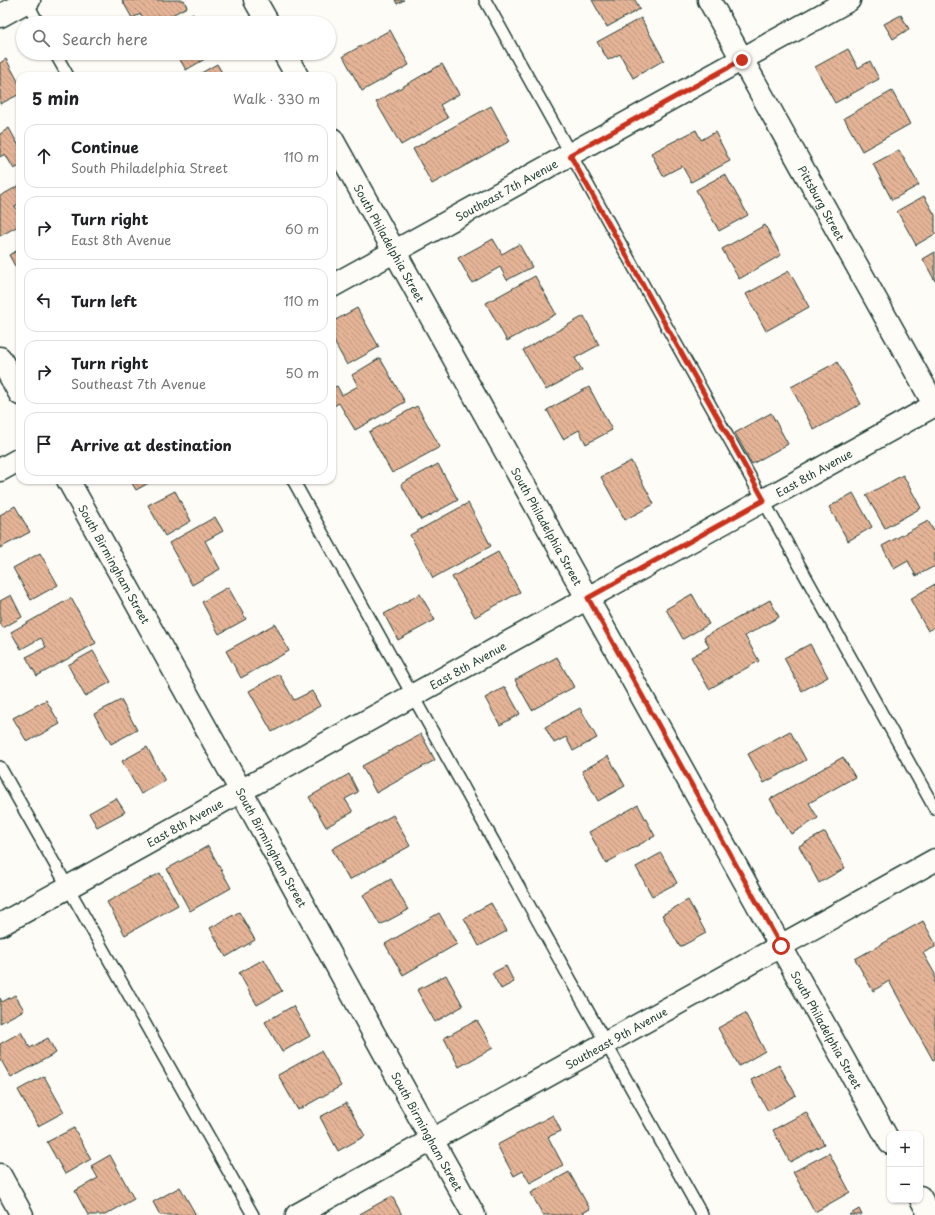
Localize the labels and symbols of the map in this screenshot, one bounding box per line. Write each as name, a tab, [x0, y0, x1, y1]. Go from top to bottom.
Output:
route end	[733, 51, 751, 69]
street label: Southeast 7th Avenue	[452, 155, 560, 225]
street label: Pittsburg Street	[794, 162, 850, 244]
street label: South Philadelphia Street	[350, 181, 430, 306]
street label: East 8th Avenue	[772, 444, 855, 501]
street label: South Philadelphia Street	[507, 464, 587, 589]
street label: South Birmingham Street	[75, 501, 155, 627]
street label: East 8th Avenue	[426, 637, 509, 693]
street label: South Birmingham Street	[232, 784, 312, 911]
street label: East 8th Avenue	[143, 794, 226, 851]
route start	[772, 937, 790, 955]
street label: South Philadelphia Street	[787, 967, 867, 1092]
street label: Southeast 9th Avenue	[562, 1002, 671, 1073]
street label: South Birmingham Street	[388, 1068, 468, 1195]

